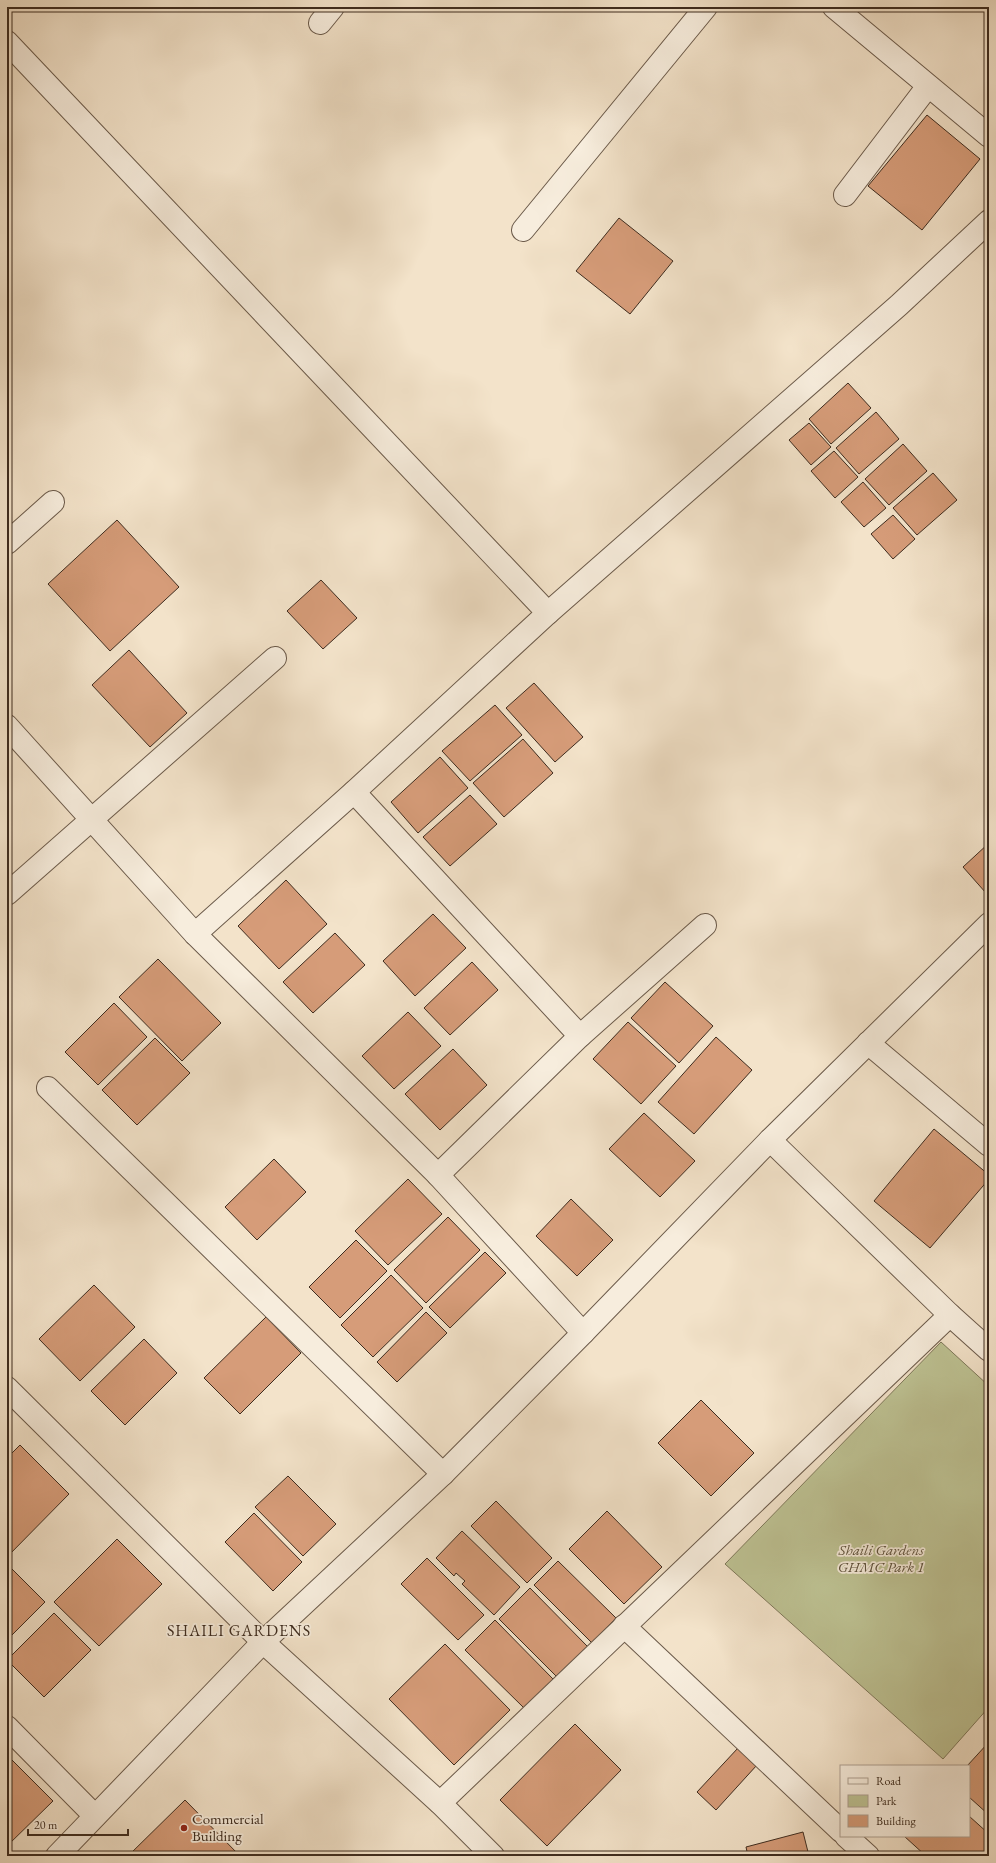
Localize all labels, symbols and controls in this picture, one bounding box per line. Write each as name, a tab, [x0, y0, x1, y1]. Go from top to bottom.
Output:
park label: Shaili Gardens GHMC Park 1	[837, 1540, 924, 1576]
district label: SHAILI GARDENS	[167, 1620, 311, 1641]
legend	[840, 1765, 970, 1837]
text: Road	[876, 1773, 902, 1789]
text: Park	[876, 1793, 897, 1809]
place label: Commercial Building	[192, 1809, 264, 1845]
scale bar	[28, 1811, 128, 1837]
text: Building	[876, 1813, 917, 1829]
text: 20 m	[34, 1817, 58, 1833]
marker: Commercial Building	[179, 1823, 189, 1833]

